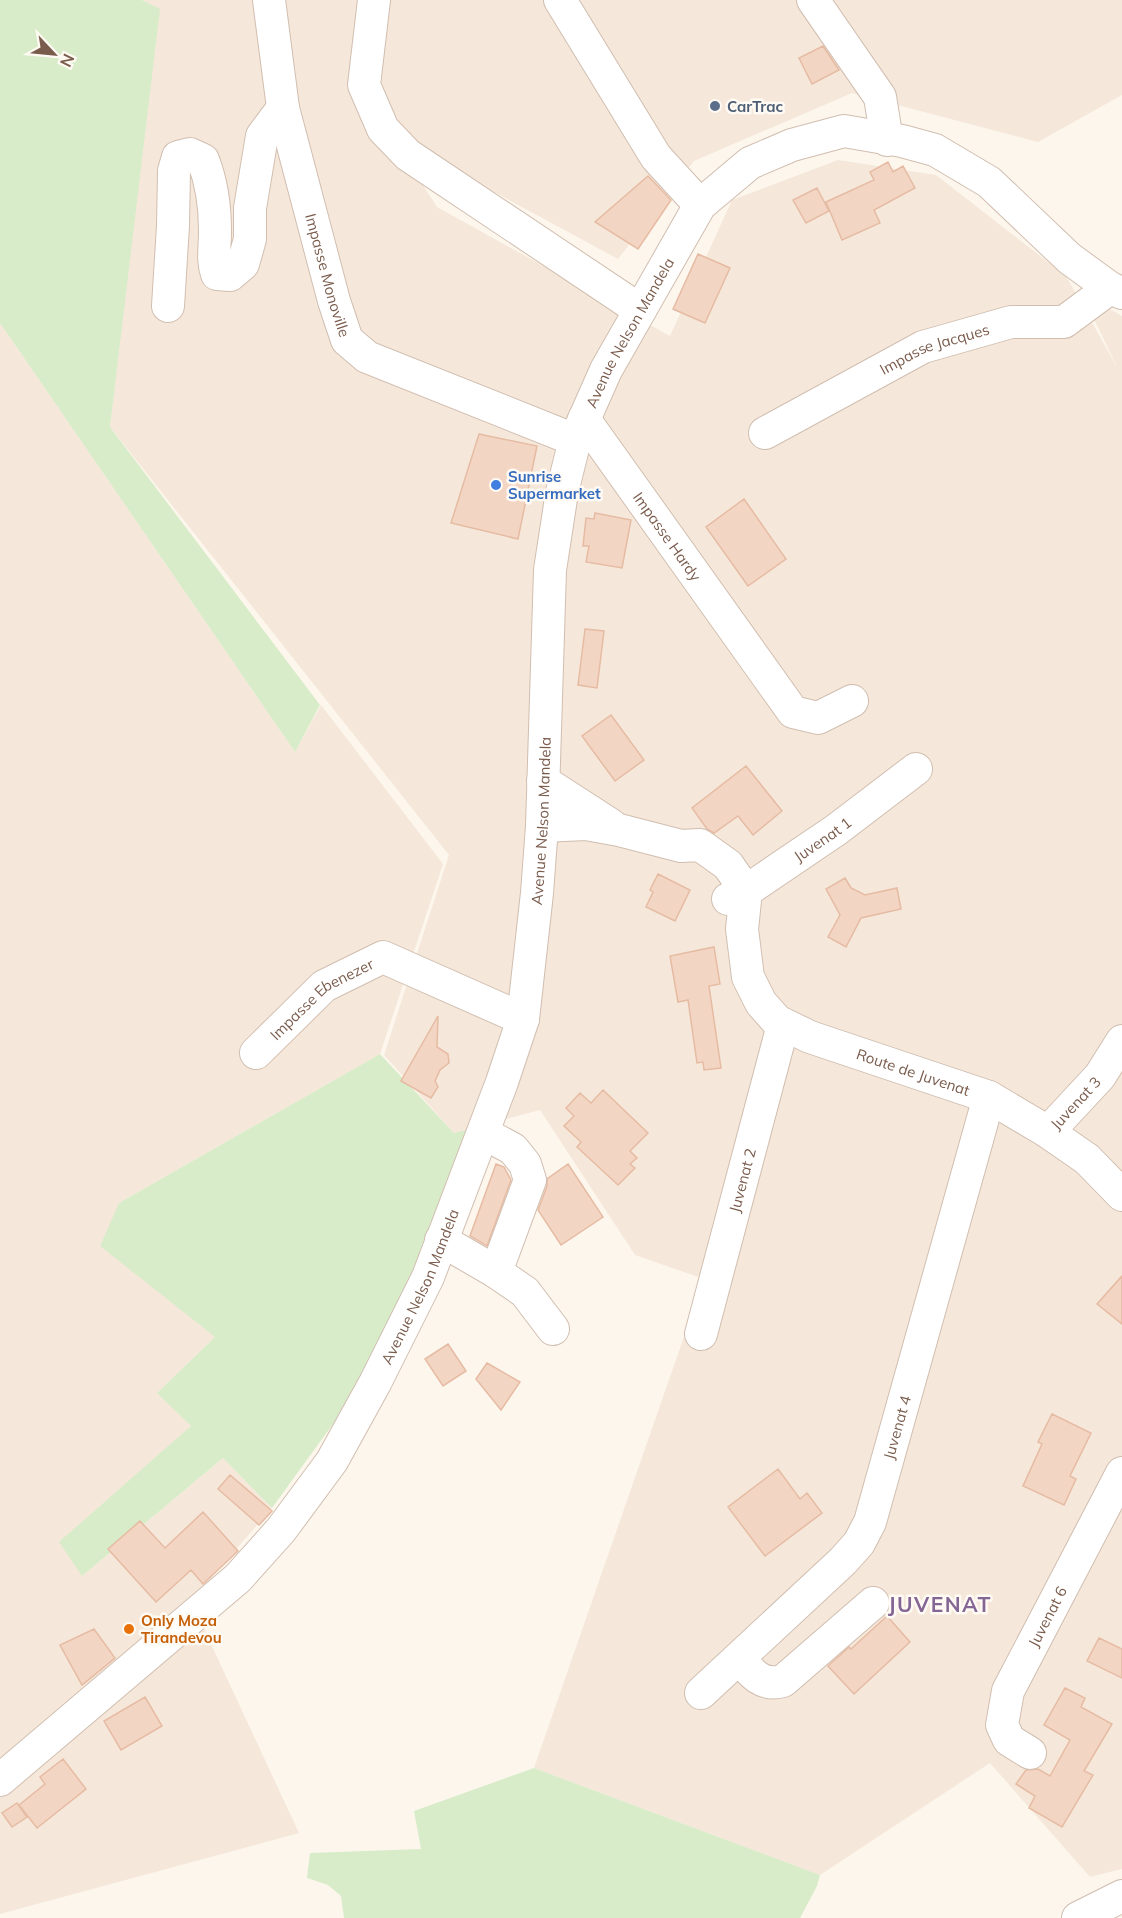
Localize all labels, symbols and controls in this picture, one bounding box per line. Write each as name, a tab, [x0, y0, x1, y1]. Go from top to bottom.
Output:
north arrow	[24, 24, 84, 84]
text: N	[56, 51, 79, 70]
place label: CarTrac	[727, 97, 783, 116]
marker: CarTrac	[708, 99, 722, 113]
street label: Impasse Monoville	[302, 211, 355, 339]
street label: Avenue Nelson Mandela	[581, 254, 678, 411]
street label: Impasse Jacques	[876, 319, 991, 378]
place label: Sunrise Supermarket	[508, 467, 601, 503]
marker: Sunrise Supermarket	[489, 478, 503, 492]
street label: Impasse Hardy	[629, 488, 706, 584]
street label: Avenue Nelson Mandela	[526, 736, 554, 906]
street label: Juvenat 1	[790, 813, 855, 865]
street label: Impasse Ebenezer	[266, 954, 377, 1044]
street label: Route de Juvenat	[854, 1044, 972, 1099]
street label: Juvenat 3	[1046, 1072, 1105, 1133]
street label: Juvenat 2	[724, 1146, 759, 1214]
street label: Avenue Nelson Mandela	[376, 1206, 463, 1367]
street label: Juvenat 4	[879, 1393, 915, 1461]
street label: Juvenat 6	[1023, 1583, 1071, 1650]
district label: JUVENAT	[888, 1591, 992, 1617]
place label: Only Moza Tirandevou	[141, 1611, 222, 1647]
marker: Only Moza Tirandevou	[122, 1622, 136, 1636]

